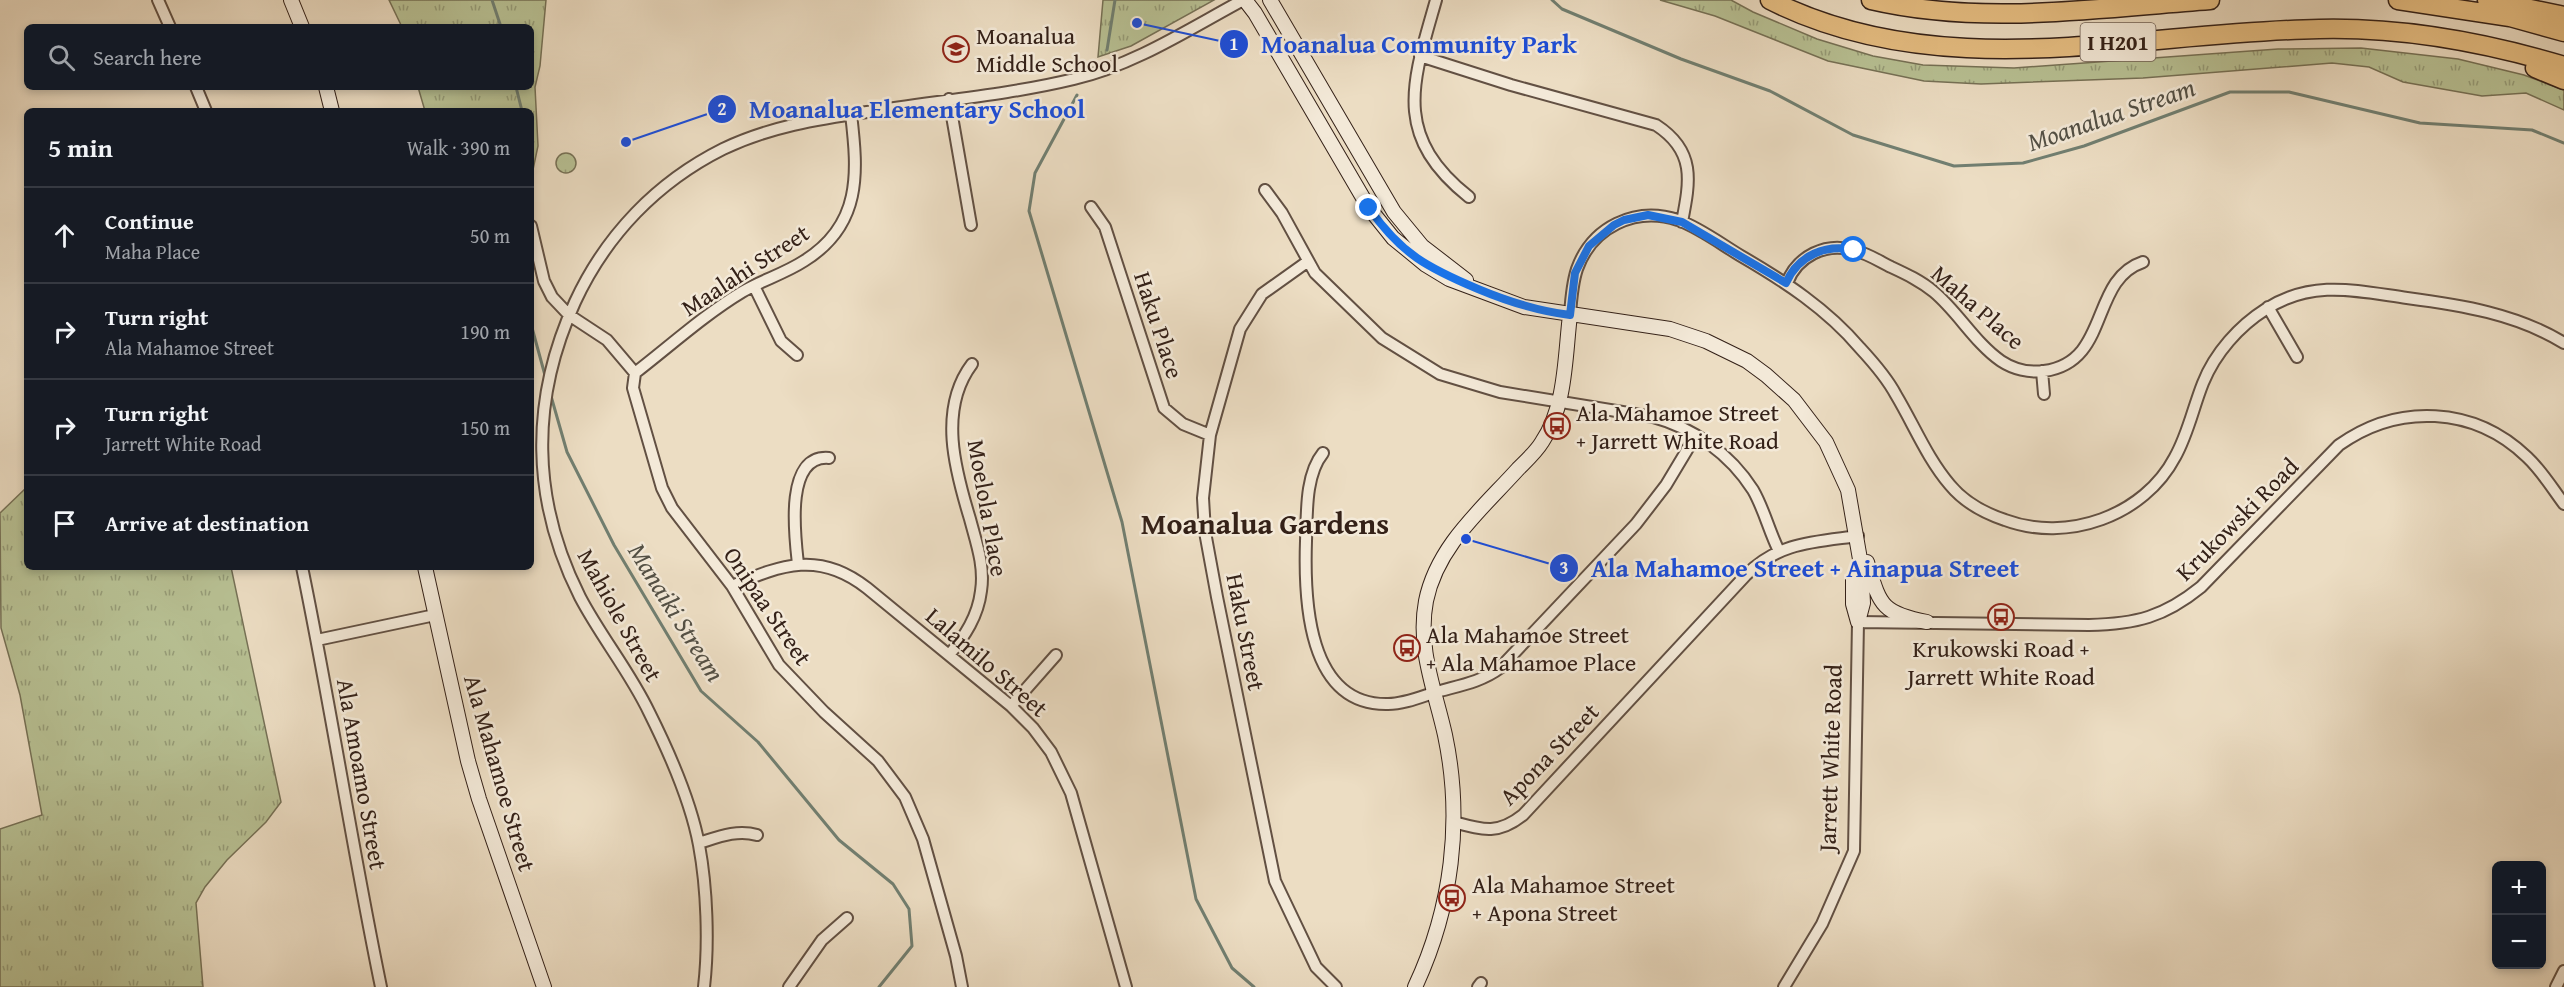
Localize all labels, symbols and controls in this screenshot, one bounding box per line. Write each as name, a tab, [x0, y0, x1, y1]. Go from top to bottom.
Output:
place label: Moanalua Middle School	[976, 18, 1118, 81]
callout: Moanalua Community Park	[1219, 22, 1589, 66]
road number: I H201	[2080, 23, 2156, 61]
search box	[24, 24, 534, 90]
text: Moanalua Community Park	[1261, 24, 1577, 63]
text: 1	[1229, 30, 1239, 57]
school or university icon: Moanalua Middle School	[941, 34, 971, 64]
icon: search	[45, 41, 78, 74]
text: Search here	[93, 41, 202, 73]
water label: Moanalua Stream	[2022, 67, 2200, 161]
callout: Moanalua Elementary School	[707, 87, 1097, 131]
text: Moanalua Elementary School	[749, 89, 1085, 128]
text: 2	[717, 95, 727, 122]
text: 5 min	[48, 128, 113, 167]
text: Walk · 390 m	[407, 133, 510, 162]
route end	[1355, 194, 1381, 220]
text: Continue	[105, 205, 194, 237]
street label: Maalahi Street	[674, 215, 816, 325]
icon: ahead	[48, 219, 81, 252]
text: 50 m	[470, 221, 510, 250]
route start	[1840, 236, 1866, 262]
text: Maha Place	[105, 237, 200, 266]
street label: Maha Place	[1923, 256, 2033, 358]
street label: Haku Place	[1125, 267, 1193, 383]
text: Turn right	[105, 301, 208, 333]
icon: right	[48, 315, 81, 348]
text: 190 m	[460, 317, 510, 346]
text: Ala Mahamoe Street	[105, 333, 274, 362]
place label: Ala Mahamoe Street + Jarrett White Road	[1576, 395, 1779, 458]
text: Turn right	[105, 397, 208, 429]
icon: right	[48, 411, 81, 444]
bus stop icon: Ala Mahamoe Street + Jarrett White Road	[1542, 411, 1572, 441]
text: 150 m	[460, 413, 510, 442]
text: Jarrett White Road	[105, 429, 261, 458]
street label: Moelola Place	[959, 437, 1017, 579]
street label: Krukowski Road	[2167, 449, 2307, 589]
district label: Moanalua Gardens	[1141, 501, 1389, 545]
icon: arrive	[48, 507, 81, 540]
text: Arrive at destination	[105, 507, 309, 539]
water label: Manaiki Stream	[619, 535, 735, 689]
street label: Onipaa Street	[715, 540, 821, 673]
street label: Mahiole Street	[569, 542, 671, 688]
callout: Ala Mahamoe Street + Ainapua Street	[1549, 546, 2031, 590]
text: Ala Mahamoe Street + Ainapua Street	[1591, 548, 2019, 587]
text: 3	[1559, 554, 1569, 581]
street label: Haku Street	[1218, 571, 1275, 694]
street label: Lalamilo Street	[918, 599, 1056, 726]
bus stop icon: Krukowski Road + Jarrett White Road	[1986, 602, 2016, 632]
place label: Ala Mahamoe Street + Ala Mahamoe Place	[1426, 617, 1636, 680]
place label: Krukowski Road + Jarrett White Road	[1904, 631, 2095, 694]
bus stop icon: Ala Mahamoe Street + Ala Mahamoe Place	[1392, 633, 1422, 663]
street label: Jarrett White Road	[1809, 663, 1851, 855]
street label: Ala Mahamoe Street	[455, 671, 545, 876]
street label: Ala Amoamo Street	[328, 676, 396, 873]
street label: Apona Street	[1491, 695, 1607, 813]
map controls	[2492, 861, 2546, 969]
button: +	[2492, 861, 2546, 915]
place label: Ala Mahamoe Street + Apona Street	[1472, 867, 1675, 930]
bus stop icon: Ala Mahamoe Street + Apona Street	[1437, 883, 1467, 913]
button: −	[2492, 915, 2546, 969]

